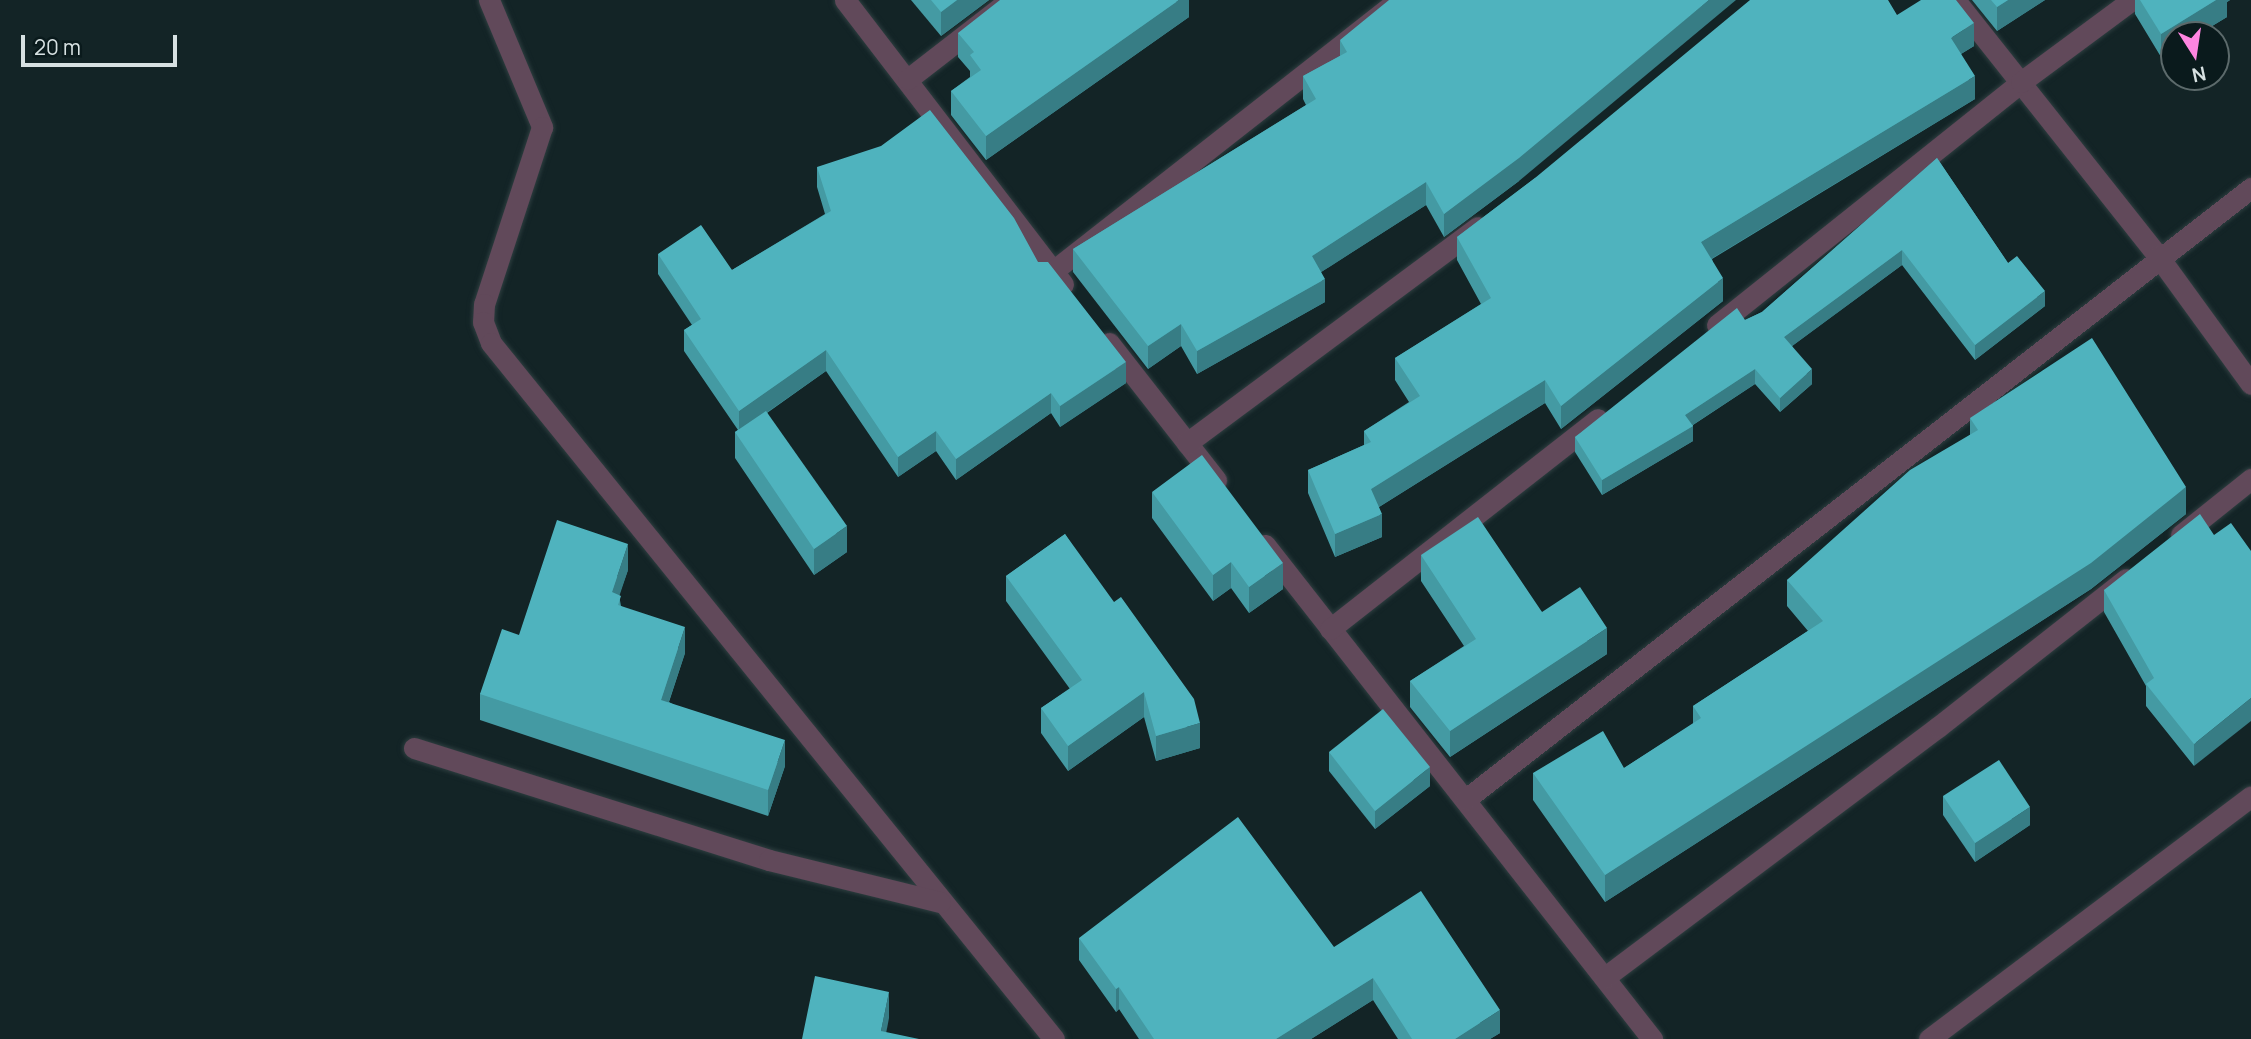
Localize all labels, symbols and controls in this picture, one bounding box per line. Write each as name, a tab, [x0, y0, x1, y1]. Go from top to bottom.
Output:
scale bar	[24, 21, 180, 65]
north arrow	[2160, 21, 2230, 91]
text: 20 m	[34, 33, 81, 61]
text: N	[2190, 60, 2208, 89]

